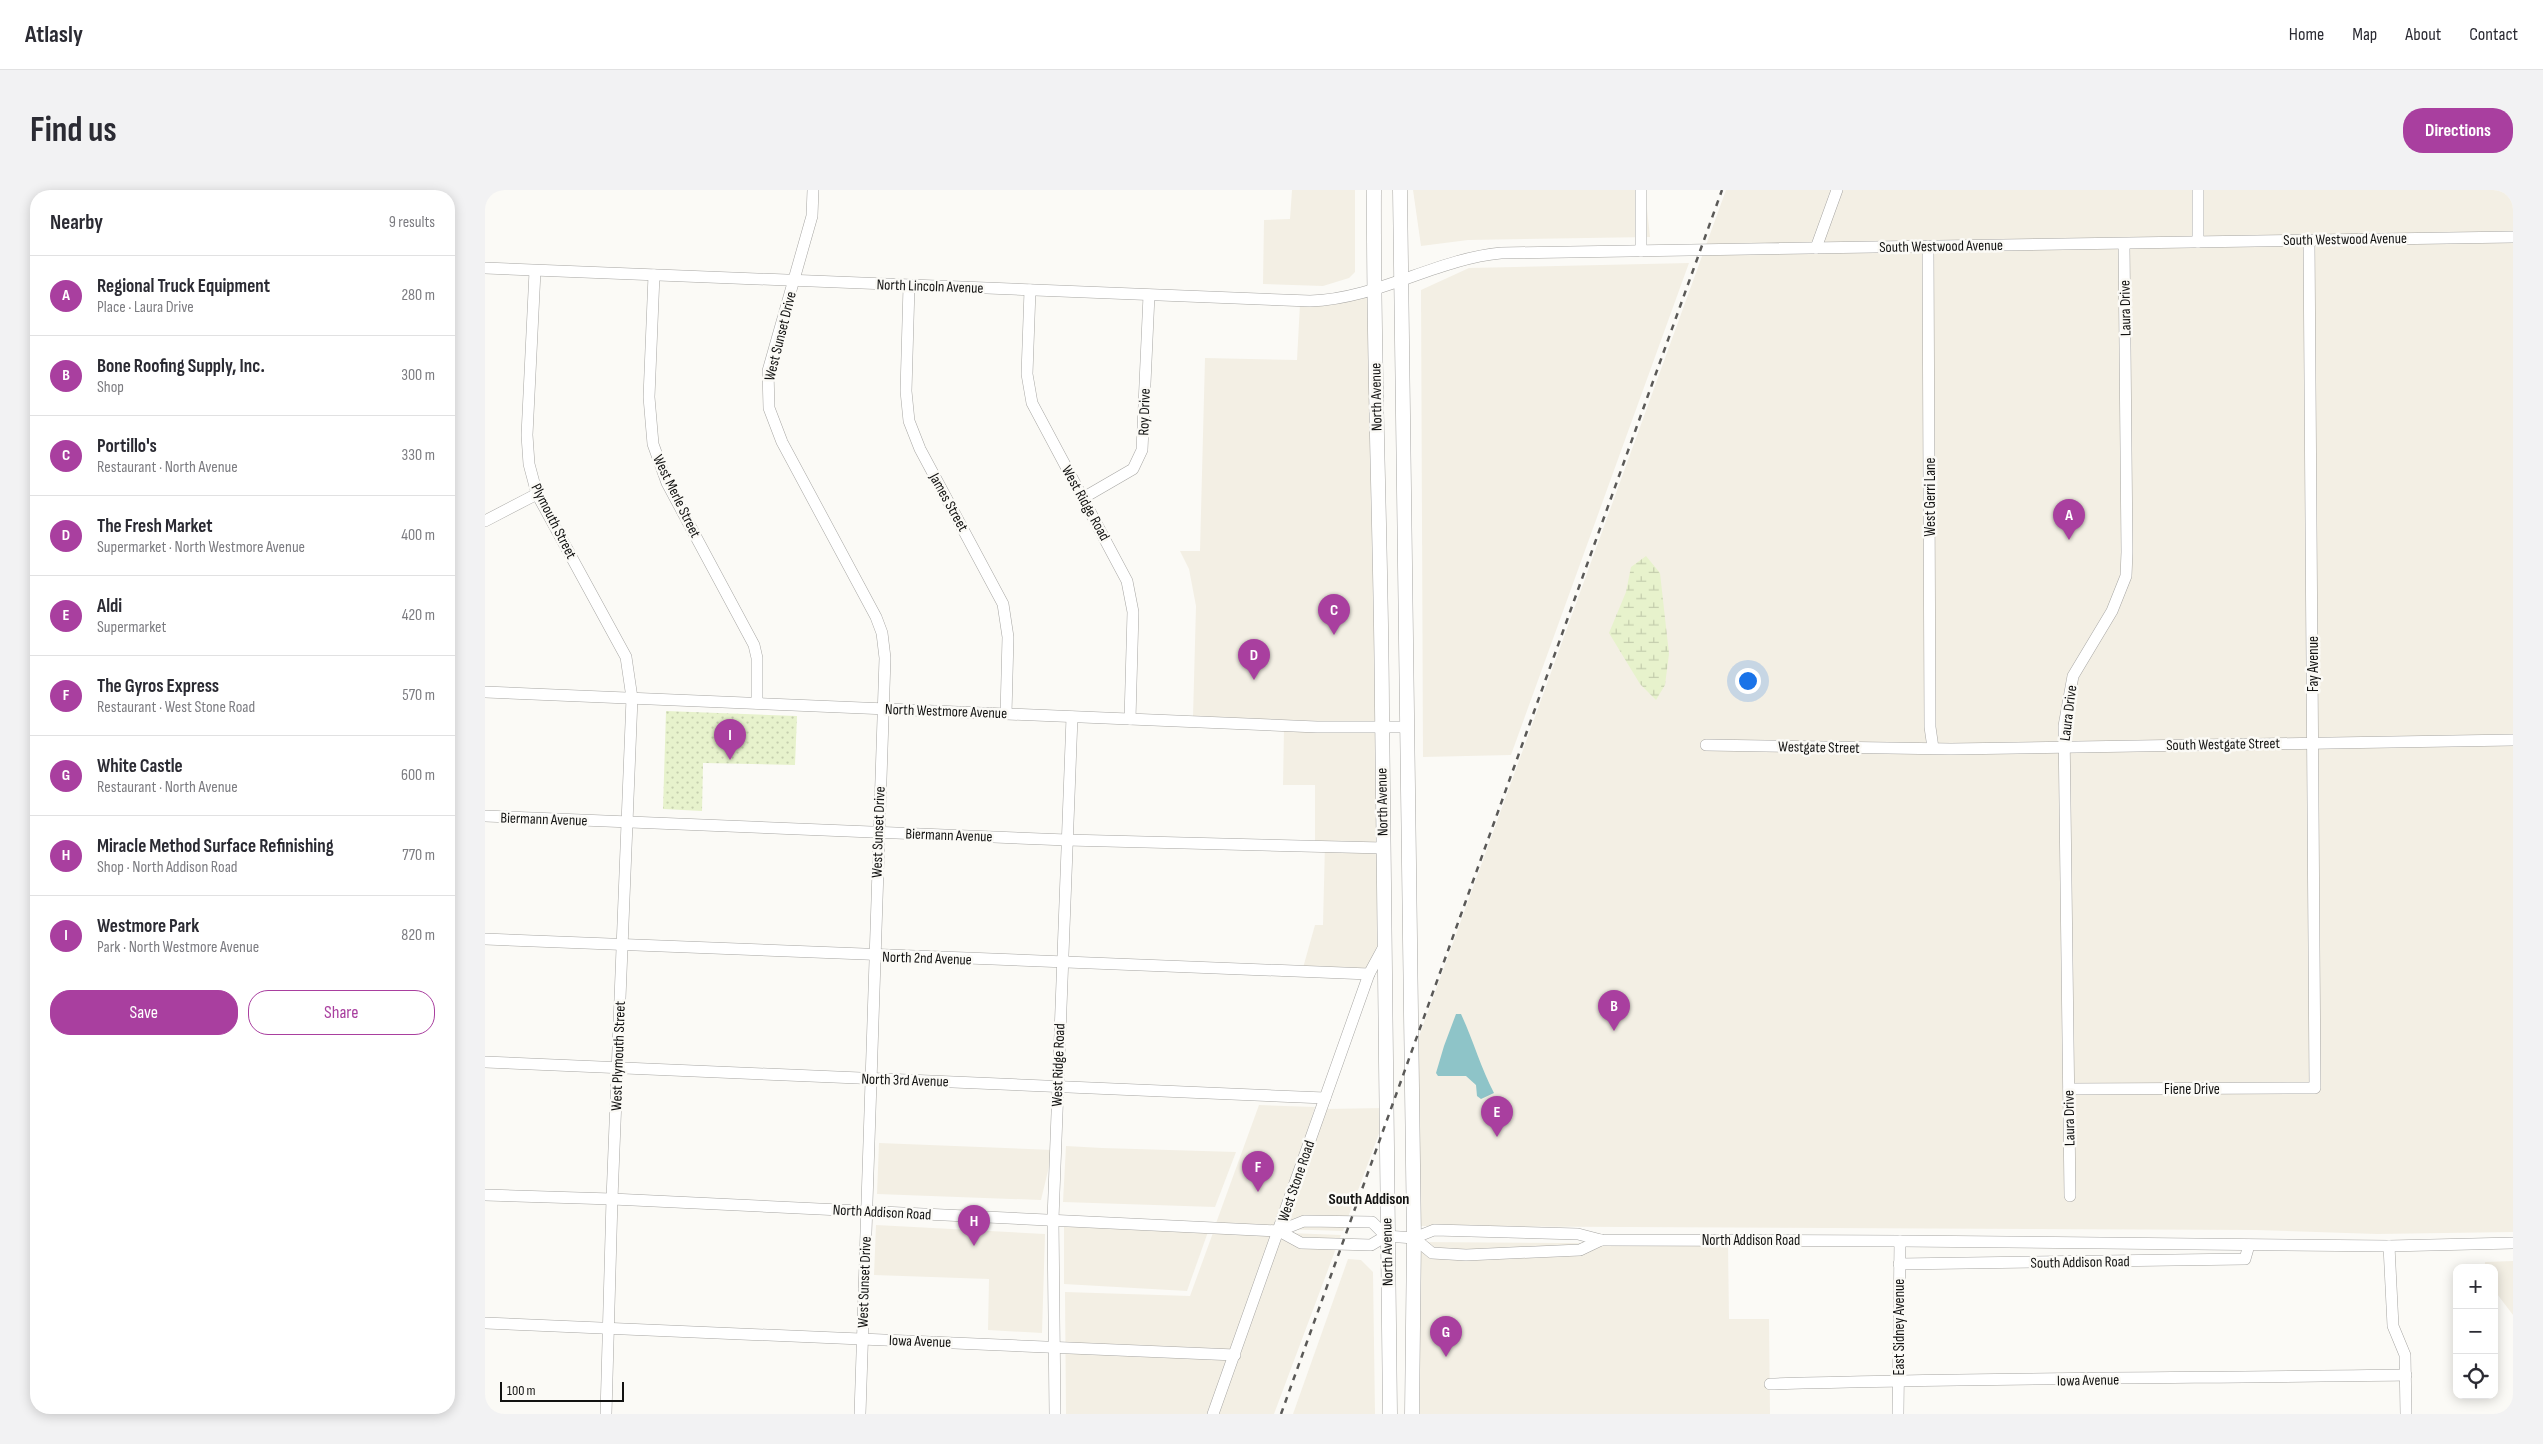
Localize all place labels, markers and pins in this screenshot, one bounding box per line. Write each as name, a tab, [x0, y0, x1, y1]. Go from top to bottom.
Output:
pin: A	[2053, 499, 2085, 540]
pin: C	[1318, 594, 1350, 635]
pin: D	[1238, 639, 1270, 680]
pin: I	[714, 719, 746, 760]
pin: B	[1598, 990, 1630, 1031]
pin: E	[1481, 1096, 1513, 1137]
pin: F	[1242, 1151, 1274, 1192]
pin: H	[958, 1205, 990, 1246]
pin: G	[1430, 1316, 1462, 1357]

